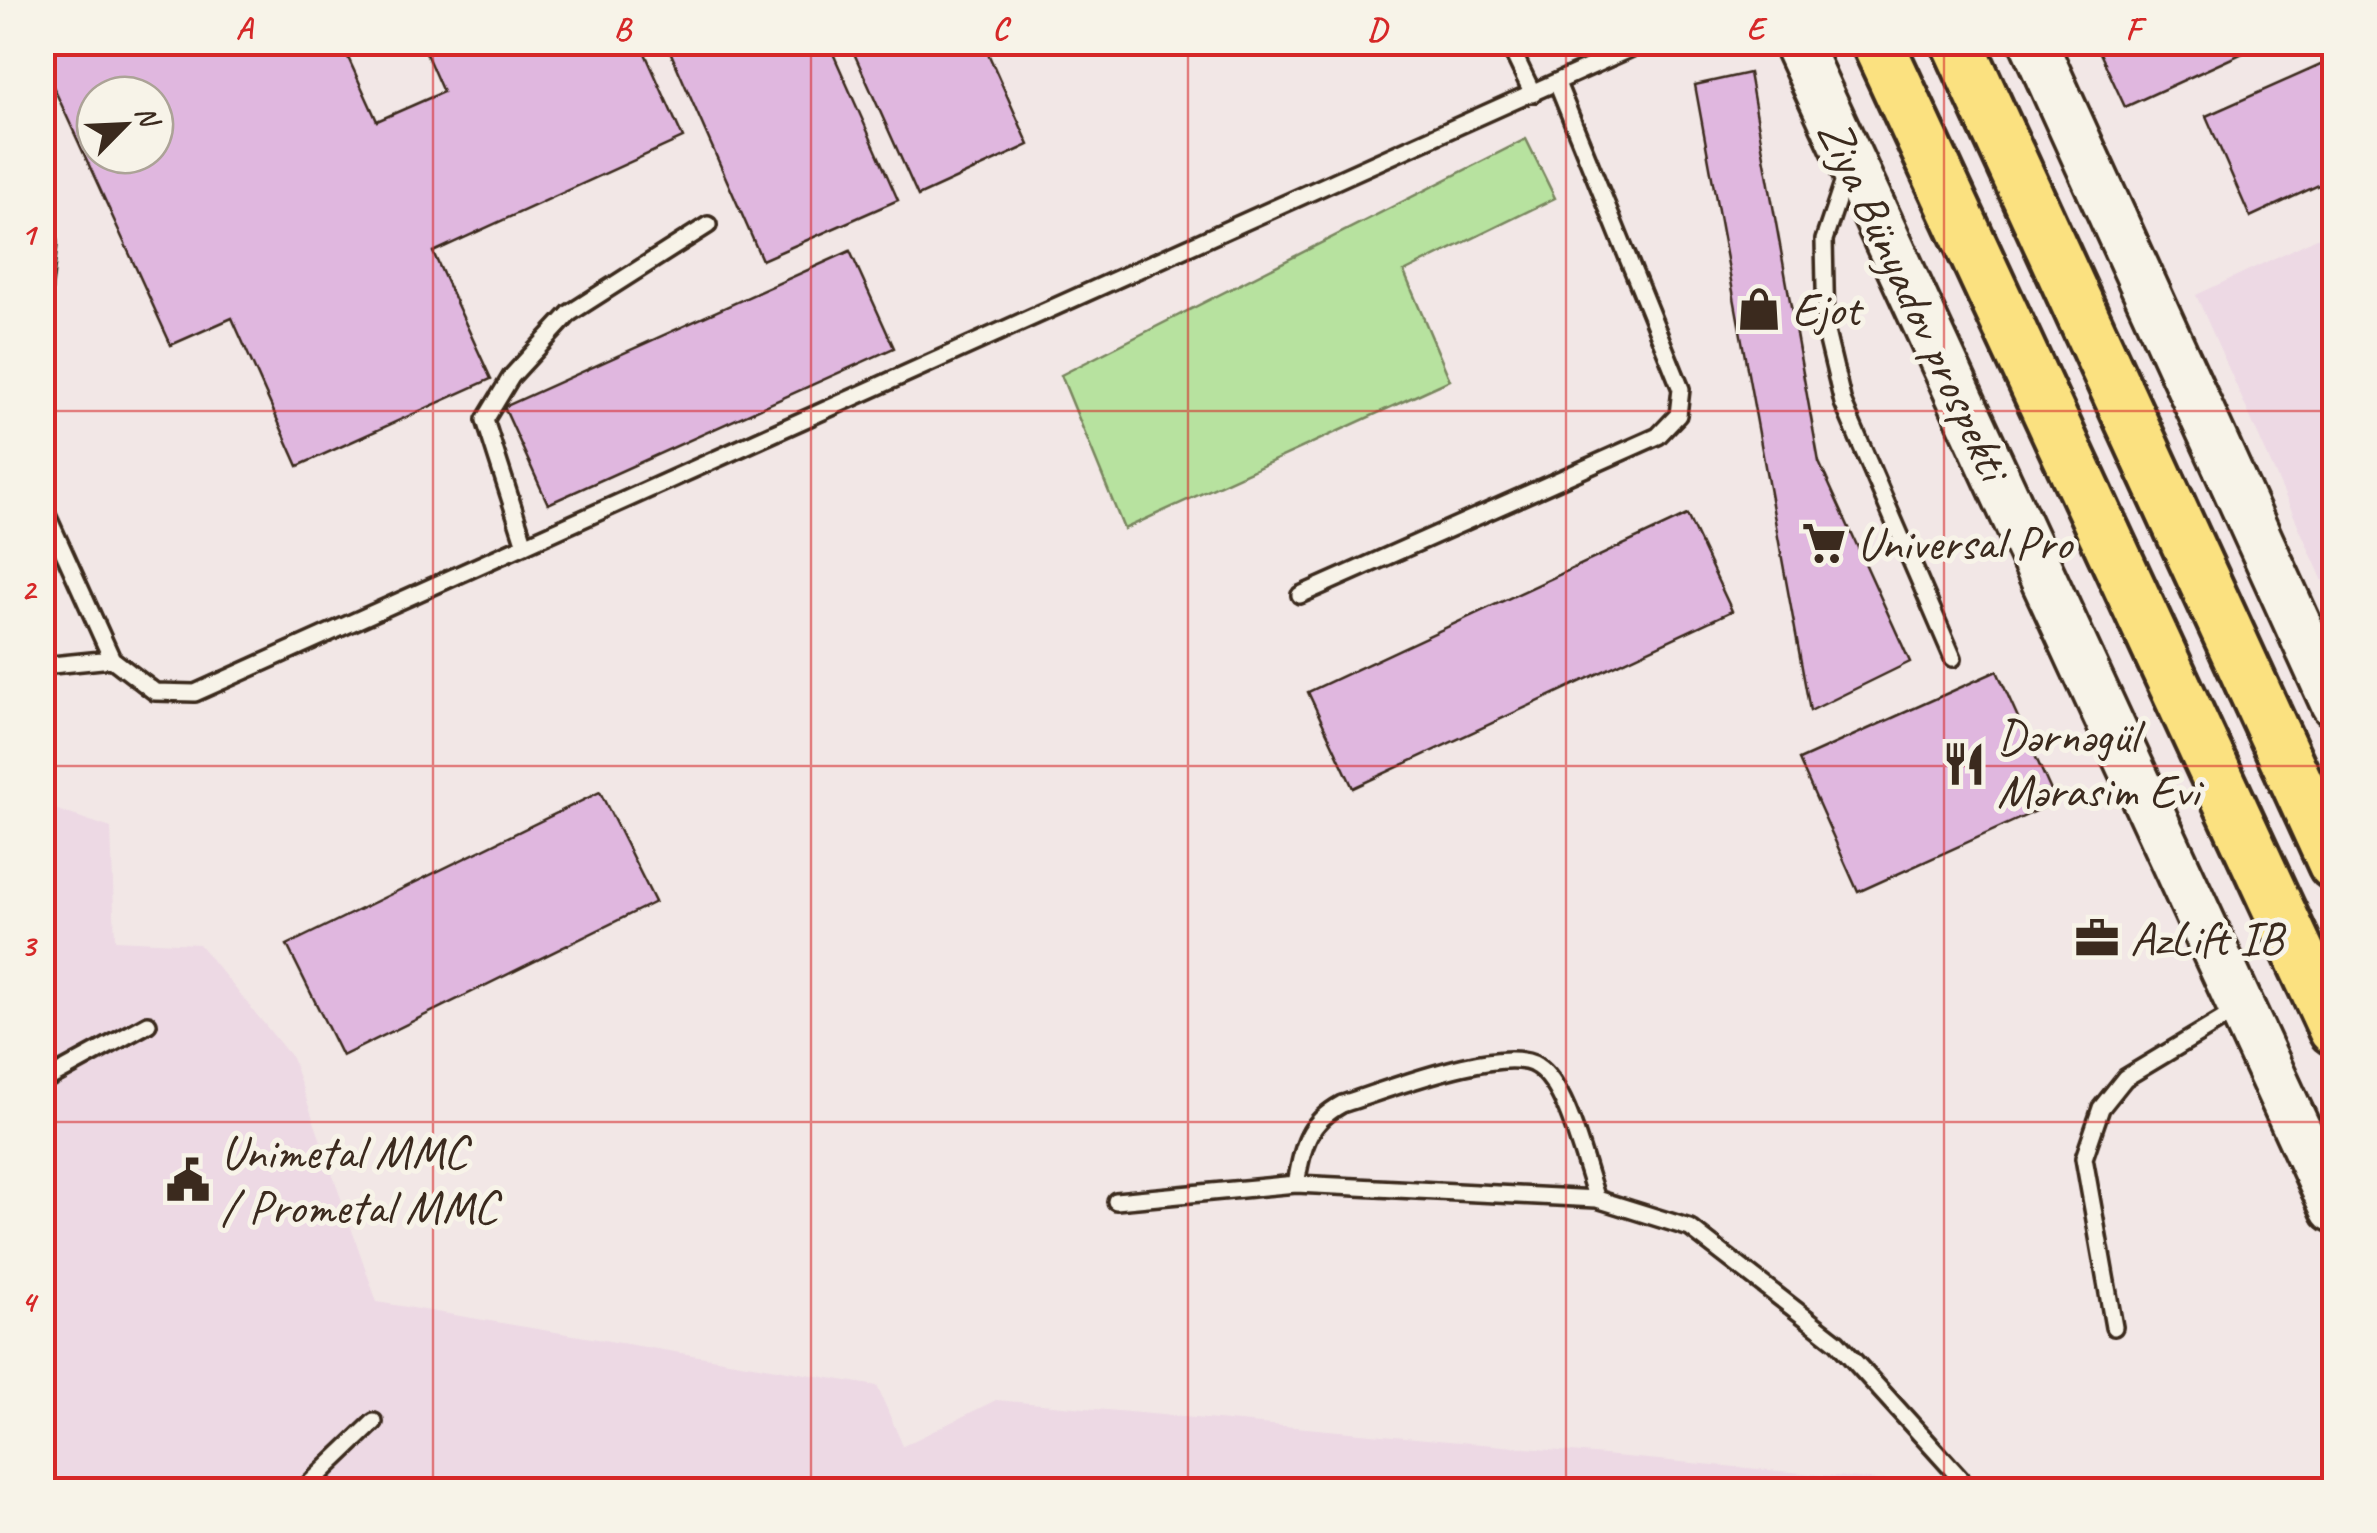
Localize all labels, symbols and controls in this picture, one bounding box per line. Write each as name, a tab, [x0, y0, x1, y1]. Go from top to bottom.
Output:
text: A	[236, 8, 255, 49]
text: B	[614, 8, 633, 49]
text: C	[992, 8, 1012, 49]
text: D	[1368, 8, 1390, 49]
text: E	[1746, 8, 1768, 49]
text: F	[2126, 8, 2148, 49]
north arrow	[75, 75, 175, 175]
text: N	[128, 100, 169, 134]
street label: Ziya Bünyadov prospekti	[1804, 109, 2026, 493]
text: 1	[21, 213, 39, 254]
place label: Ejot	[1792, 279, 1864, 339]
shop icon: Ejot	[1735, 285, 1783, 333]
place label: Universal Pro	[1857, 513, 2075, 573]
supermarket icon: Universal Pro	[1800, 519, 1848, 567]
text: 2	[21, 569, 38, 610]
place label: Dərnəgül Mərasim Evi	[1997, 706, 2205, 821]
restaurant icon: Dərnəgül Mərasim Evi	[1940, 740, 1988, 788]
place label: AzLift IB	[2130, 908, 2287, 968]
office icon: AzLift IB	[2073, 914, 2121, 962]
text: 3	[21, 925, 38, 966]
place label: Unimetal MMC / Prometal MMC	[221, 1122, 502, 1237]
public building icon: Unimetal MMC / Prometal MMC	[164, 1156, 212, 1204]
text: 4	[21, 1281, 39, 1322]

